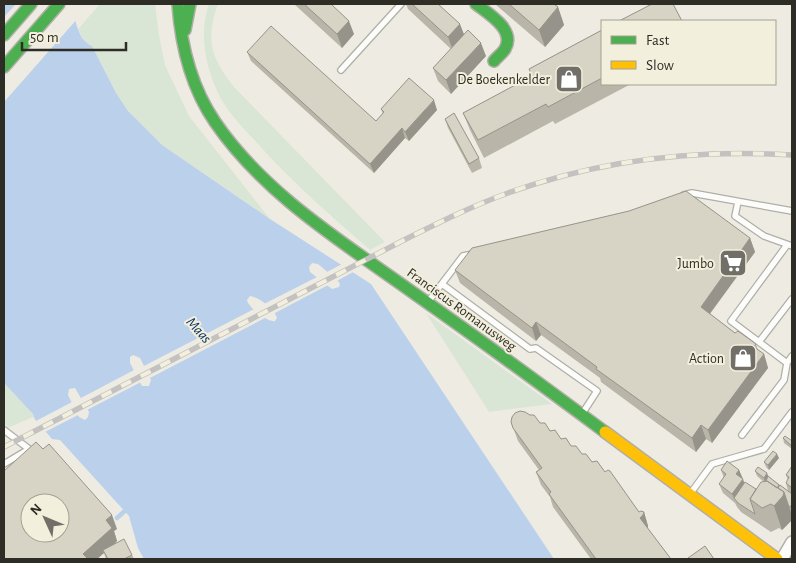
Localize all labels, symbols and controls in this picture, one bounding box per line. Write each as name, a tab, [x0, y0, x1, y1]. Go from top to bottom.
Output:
scale bar	[22, 20, 126, 52]
legend	[601, 20, 776, 85]
text: 50 m	[30, 30, 59, 45]
text: Fast	[646, 33, 670, 48]
text: Slow	[646, 58, 674, 73]
shop icon: De Boekenkelder	[554, 64, 584, 94]
place label: De Boekenkelder	[457, 73, 550, 87]
supermarket icon: Jumbo	[718, 248, 748, 278]
place label: Jumbo	[678, 257, 714, 271]
street label: Franciscus Romanusweg	[404, 266, 519, 354]
water label: Maas	[183, 315, 214, 346]
shop icon: Action	[728, 343, 758, 373]
place label: Action	[689, 352, 724, 366]
north arrow	[20, 493, 70, 543]
text: N	[28, 501, 45, 518]

